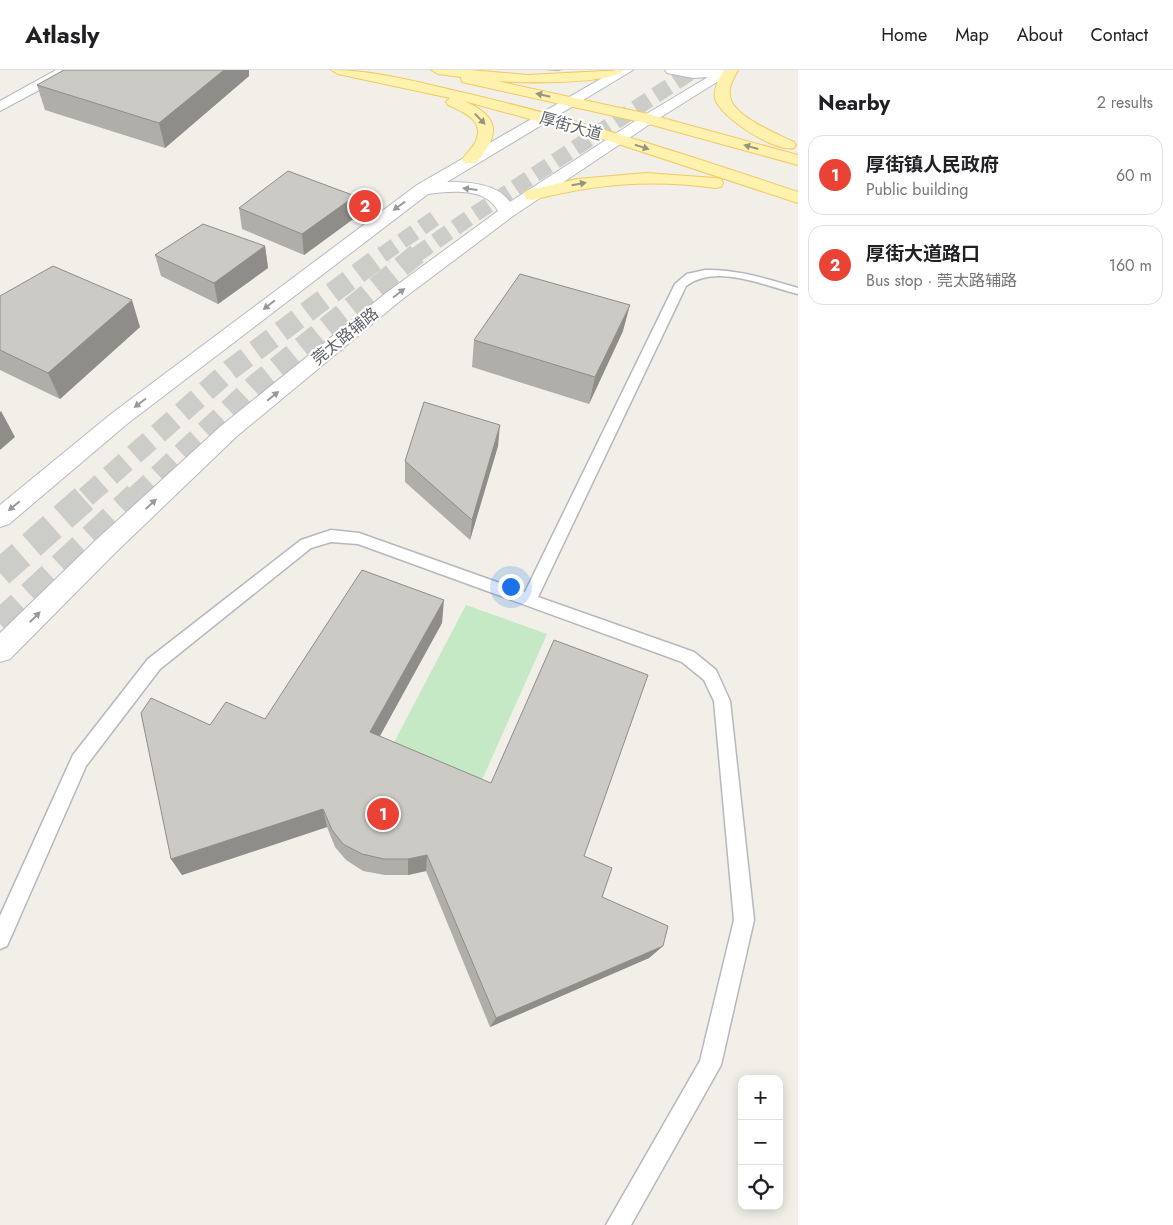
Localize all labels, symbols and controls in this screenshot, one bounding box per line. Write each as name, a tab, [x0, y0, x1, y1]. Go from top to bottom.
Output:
text: Atlasly	[25, 17, 100, 52]
text: Home	[881, 22, 927, 48]
text: Map	[955, 22, 989, 48]
text: About	[1017, 22, 1062, 48]
text: Contact	[1090, 22, 1148, 48]
text: Nearby	[818, 88, 890, 118]
one-way arrow	[535, 91, 550, 99]
text: 2 results	[1097, 91, 1153, 114]
street label: 厚街大道	[537, 106, 605, 146]
one-way arrow	[474, 112, 486, 124]
one-way arrow	[635, 143, 650, 151]
one-way arrow	[744, 143, 759, 151]
text: 厚街镇人民政府	[866, 151, 999, 178]
text: 1	[831, 164, 839, 187]
text: 60 m	[1116, 164, 1152, 187]
text: Public building	[866, 178, 968, 201]
one-way arrow	[571, 179, 587, 187]
one-way arrow	[461, 185, 477, 193]
pin: 2	[349, 187, 381, 225]
one-way arrow	[393, 201, 406, 212]
text: 厚街大道路口	[866, 240, 980, 267]
text: 2	[830, 254, 840, 277]
text: 160 m	[1109, 254, 1152, 277]
text: Bus stop · 莞太路辅路	[866, 269, 1017, 292]
one-way arrow	[392, 288, 405, 298]
one-way arrow	[263, 299, 276, 310]
street label: 莞太路辅路	[307, 302, 383, 370]
one-way arrow	[266, 390, 279, 401]
one-way arrow	[133, 398, 147, 408]
one-way arrow	[145, 498, 157, 510]
one-way arrow	[9, 500, 21, 512]
your location	[498, 574, 524, 600]
one-way arrow	[28, 611, 40, 623]
pin: 1	[367, 795, 399, 833]
map controls	[738, 1075, 783, 1210]
button: +	[738, 1075, 783, 1120]
button: −	[738, 1120, 783, 1165]
button: locate	[738, 1165, 783, 1210]

